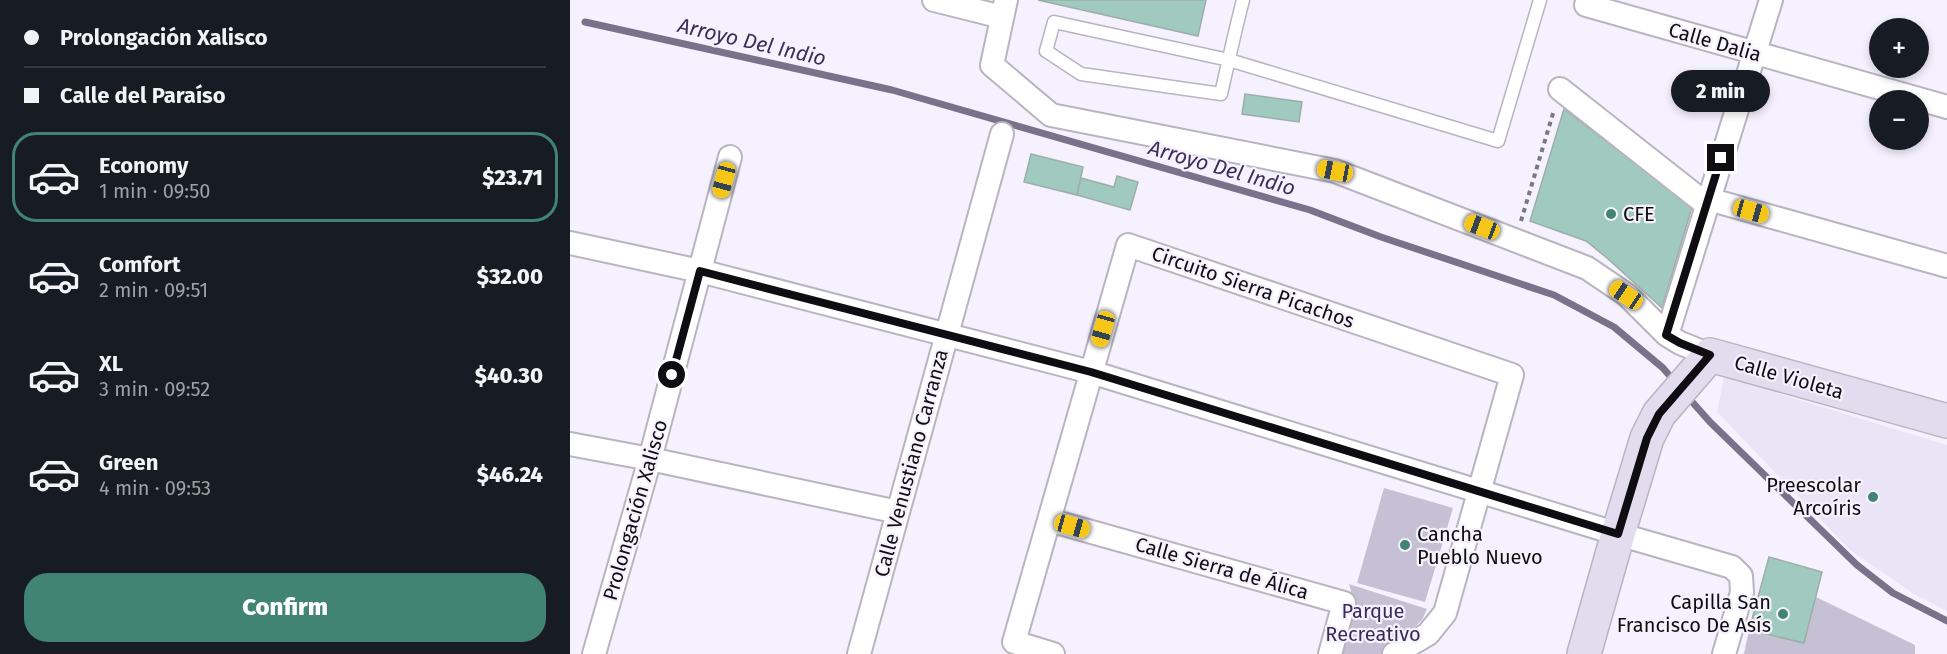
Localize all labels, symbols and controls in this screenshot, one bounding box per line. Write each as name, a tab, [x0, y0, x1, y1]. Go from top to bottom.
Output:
water label: Arroyo Del Indio	[674, 12, 829, 72]
street label: Calle Dalia	[1666, 17, 1764, 67]
map controls	[1869, 18, 1929, 150]
button: +	[1869, 18, 1929, 78]
text: Prolongación Xalisco	[60, 24, 268, 51]
callout: 2 min	[1672, 71, 1770, 113]
text: 2 min	[1696, 79, 1745, 103]
text: Calle del Paraíso	[60, 82, 226, 109]
button: −	[1869, 90, 1929, 150]
water label: Arroyo Del Indio	[1145, 134, 1298, 201]
route end	[1707, 144, 1734, 171]
icon: car	[27, 150, 81, 204]
text: Economy	[99, 152, 188, 179]
car	[1316, 159, 1354, 183]
car	[711, 160, 737, 200]
text: $23.71	[482, 164, 543, 191]
text: 1 min · 09:50	[99, 179, 210, 203]
car	[1731, 197, 1771, 225]
place label: CFE	[1623, 202, 1655, 226]
marker: CFE	[1604, 207, 1618, 221]
car	[1462, 212, 1502, 242]
street label: Circuito Sierra Picachos	[1149, 241, 1357, 333]
icon: car	[27, 249, 81, 303]
text: Comfort	[99, 251, 180, 278]
text: $32.00	[477, 263, 543, 290]
car	[1606, 277, 1646, 313]
text: 2 min · 09:51	[99, 278, 208, 302]
car	[1089, 309, 1117, 349]
street label: Calle Venustiano Carranza	[869, 347, 953, 579]
icon: car	[27, 348, 81, 402]
text: XL	[99, 350, 123, 377]
street label: Calle Violeta	[1732, 350, 1846, 404]
route start	[658, 361, 685, 388]
text: $40.30	[475, 362, 543, 389]
text: 3 min · 09:52	[99, 377, 210, 401]
street label: Prolongación Xalisco	[598, 417, 672, 603]
icon: car	[27, 447, 81, 501]
text: Green	[99, 449, 158, 476]
text: $46.24	[477, 461, 543, 488]
place label: Preescolar Arcoíris	[1766, 473, 1861, 520]
text: 4 min · 09:53	[99, 476, 211, 500]
marker: Preescolar Arcoíris	[1866, 490, 1880, 504]
car	[1052, 512, 1092, 540]
place label: Cancha Pueblo Nuevo	[1417, 522, 1543, 569]
street label: Calle Sierra de Álica	[1133, 532, 1311, 604]
marker: Cancha Pueblo Nuevo	[1398, 538, 1412, 552]
button: Confirm	[24, 573, 546, 642]
place label: Capilla San Francisco De Asís	[1617, 590, 1771, 637]
park label: Parque Recreativo	[1325, 599, 1421, 646]
marker: Capilla San Francisco De Asís	[1776, 607, 1790, 621]

